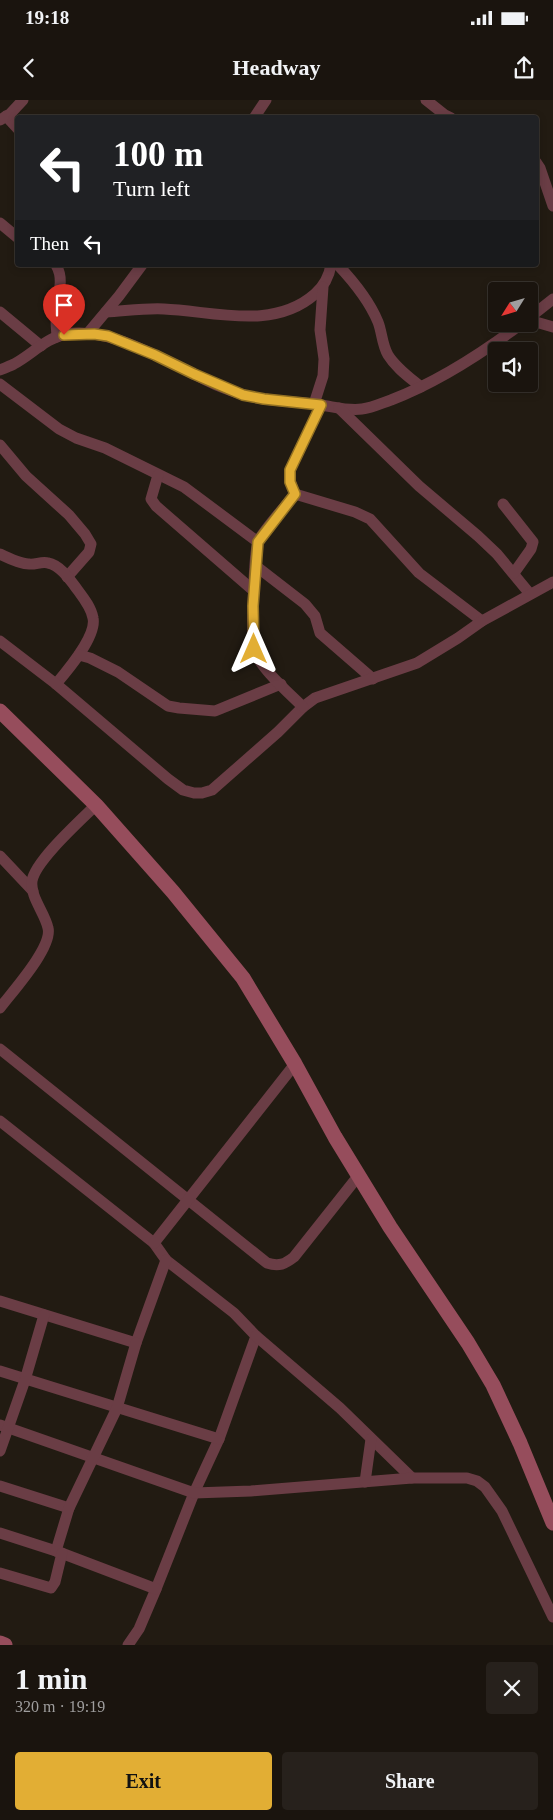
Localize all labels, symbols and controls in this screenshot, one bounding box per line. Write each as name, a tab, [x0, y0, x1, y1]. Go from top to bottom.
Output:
text: 19:18	[25, 7, 69, 28]
icon: back	[15, 54, 43, 82]
icon: share	[510, 54, 538, 82]
text: Headway	[233, 55, 321, 80]
icon: left	[30, 135, 95, 200]
text: 100 m	[113, 135, 203, 174]
text: Turn left	[113, 176, 190, 201]
icon: left	[79, 230, 107, 258]
text: Then	[30, 233, 69, 254]
north arrow	[488, 282, 538, 332]
map controls	[488, 282, 538, 392]
pin	[43, 284, 85, 335]
icon: arrive	[50, 291, 78, 319]
button: sound	[488, 342, 538, 392]
position arrow	[227, 622, 279, 674]
text: 1 min	[15, 1662, 88, 1695]
button: close	[486, 1662, 538, 1714]
text: 320 m · 19:19	[15, 1698, 105, 1715]
button: Exit	[15, 1752, 272, 1810]
button: Share	[282, 1752, 538, 1810]

